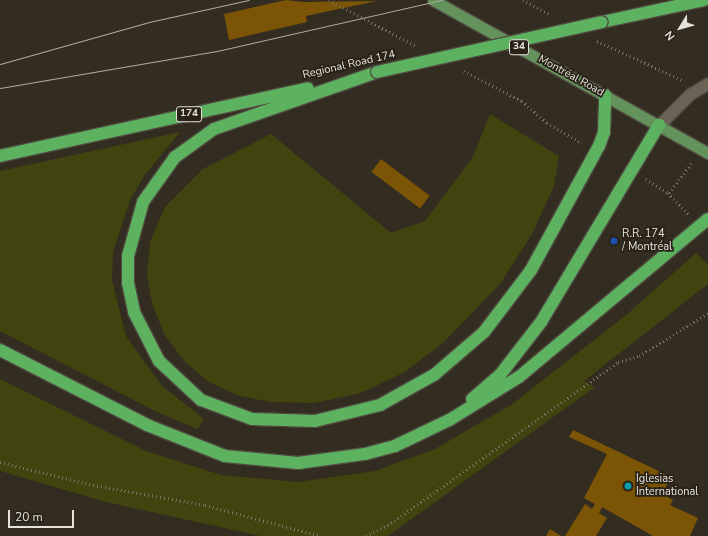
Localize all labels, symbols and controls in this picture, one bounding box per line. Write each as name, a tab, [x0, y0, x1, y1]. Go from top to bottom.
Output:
north arrow	[660, 8, 700, 48]
text: N	[662, 28, 678, 43]
road number: 34	[509, 39, 529, 55]
street label: Regional Road 174	[301, 48, 397, 82]
street label: Montréal Road	[536, 53, 606, 99]
road number: 174	[176, 106, 202, 122]
place label: R.R. 174 / Montréal	[622, 228, 672, 254]
marker: R.R. 174 / Montréal	[609, 236, 619, 246]
place label: Iglesias International	[636, 473, 699, 499]
marker: Iglesias International	[623, 481, 633, 491]
scale bar	[10, 502, 76, 528]
text: 20 m	[15, 509, 43, 525]

